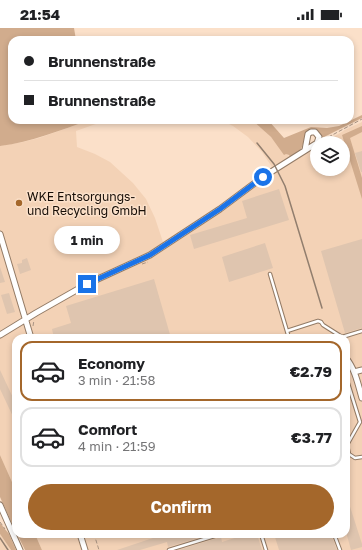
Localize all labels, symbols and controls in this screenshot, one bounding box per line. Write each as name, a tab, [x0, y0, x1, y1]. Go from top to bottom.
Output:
text: 21:54	[20, 5, 60, 23]
text: Brunnenstraße	[48, 52, 156, 70]
text: Brunnenstraße	[48, 91, 156, 109]
map controls	[310, 136, 350, 176]
button: layers	[310, 136, 350, 176]
route start	[254, 168, 272, 186]
place label: WKE Entsorgungs- und Recycling GmbH	[27, 189, 147, 218]
marker: WKE Entsorgungs- und Recycling GmbH	[14, 198, 24, 208]
callout: 1 min	[54, 226, 120, 254]
text: 1 min	[71, 232, 103, 248]
route end	[78, 275, 96, 293]
icon: car	[30, 353, 66, 389]
text: Economy	[78, 354, 145, 372]
text: €2.79	[290, 362, 332, 380]
text: 3 min · 21:58	[78, 372, 155, 388]
icon: car	[30, 419, 66, 455]
text: Comfort	[78, 420, 137, 438]
text: €3.77	[291, 428, 332, 446]
text: 4 min · 21:59	[78, 438, 156, 454]
button: Confirm	[28, 484, 334, 530]

